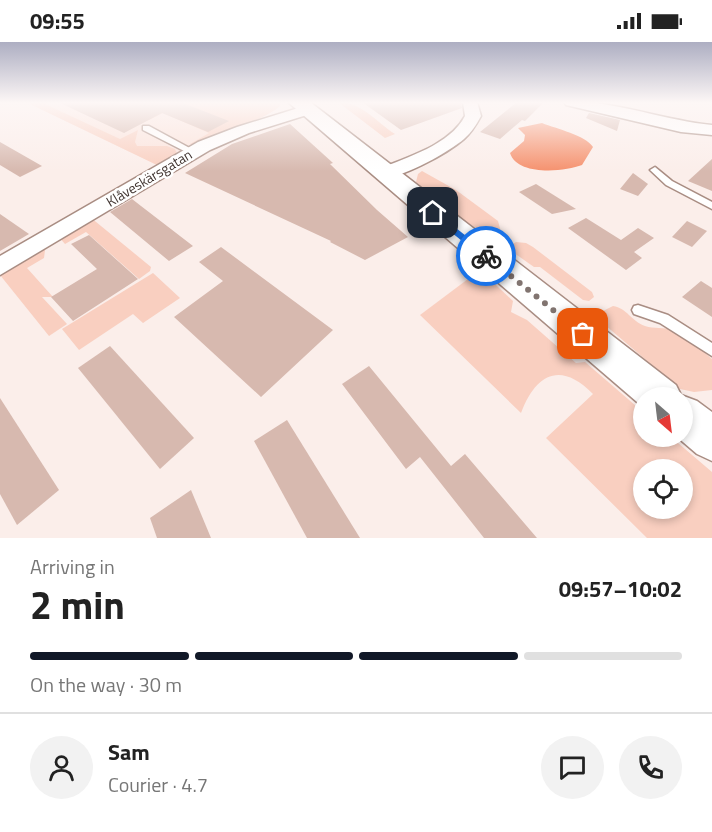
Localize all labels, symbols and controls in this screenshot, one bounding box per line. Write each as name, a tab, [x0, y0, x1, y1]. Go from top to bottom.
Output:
text: 09:55	[30, 4, 85, 38]
street label: Klåveskärsgatan	[102, 144, 196, 212]
pin	[407, 187, 458, 238]
icon: home	[416, 196, 449, 229]
courier	[456, 226, 516, 286]
icon: bike	[470, 240, 503, 273]
pin	[557, 308, 608, 359]
icon: bag	[566, 317, 599, 350]
north arrow	[633, 387, 693, 447]
map controls	[633, 387, 693, 519]
button: locate	[633, 459, 693, 519]
text: Arriving in	[30, 551, 115, 582]
text: 09:57–10:02	[559, 572, 682, 606]
text: 2 min	[30, 575, 125, 634]
text: On the way · 30 m	[30, 669, 182, 700]
text: Sam	[108, 735, 150, 769]
button: person	[30, 736, 93, 799]
button: chat	[541, 736, 604, 799]
button: phone	[619, 736, 682, 799]
text: Courier · 4.7	[108, 769, 208, 800]

